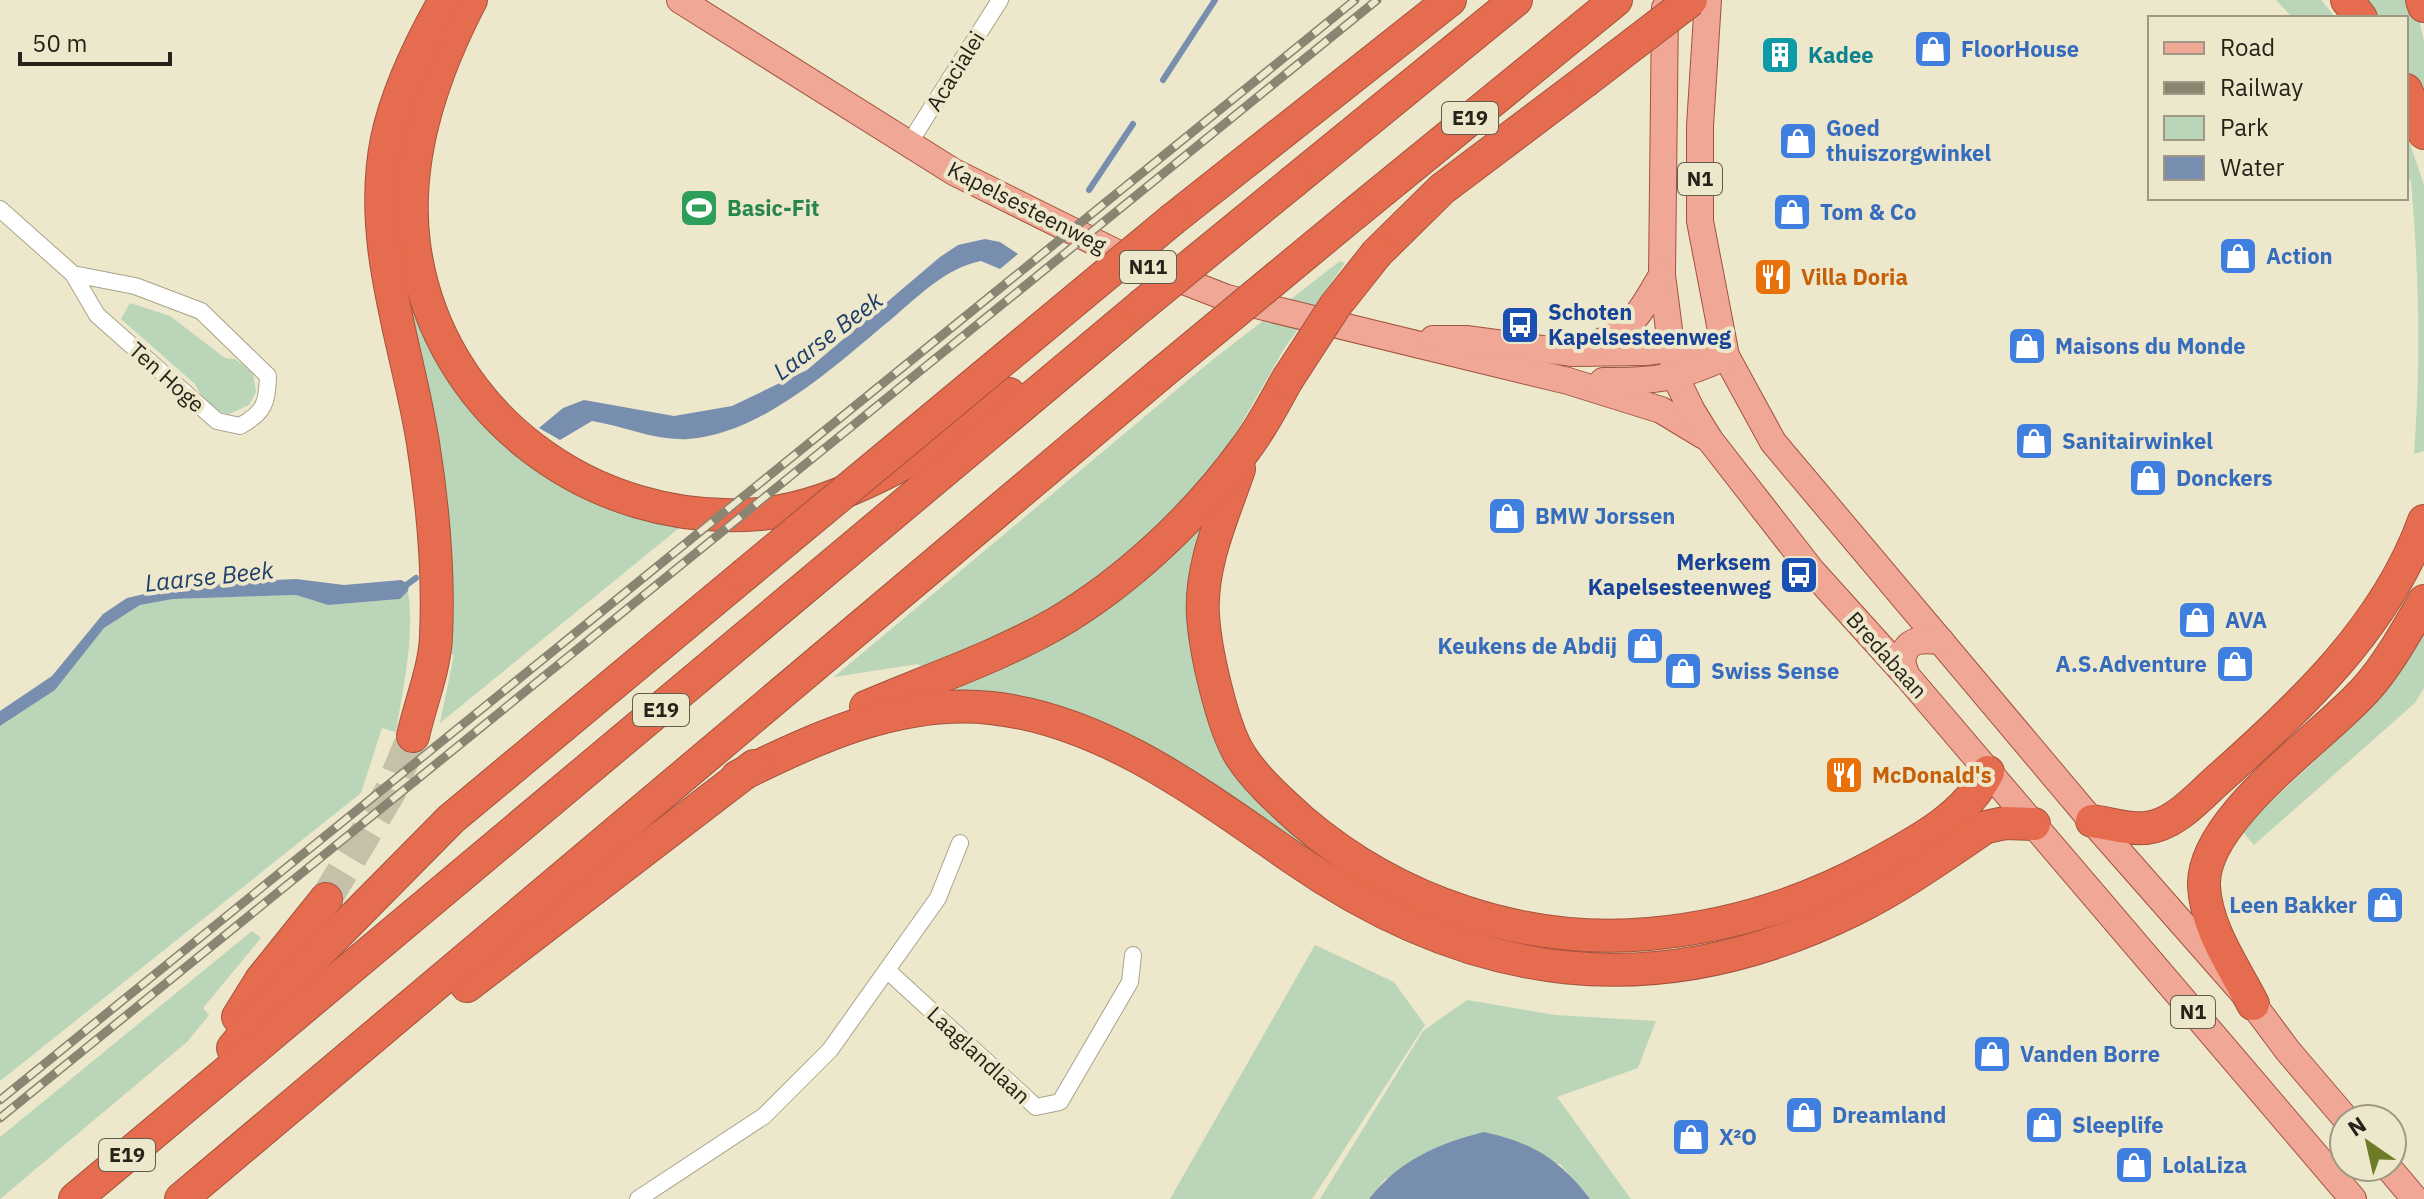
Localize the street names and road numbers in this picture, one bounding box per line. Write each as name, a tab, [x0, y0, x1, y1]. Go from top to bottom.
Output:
street label: Acacialei	[919, 25, 990, 116]
road number: E19	[1442, 102, 1498, 134]
street label: Kapelsesteenweg	[943, 154, 1112, 259]
road number: N1	[1678, 163, 1722, 195]
road number: N11	[1120, 251, 1176, 283]
street label: Ten Hoge	[123, 335, 211, 418]
street label: Bredabaan	[1841, 605, 1934, 704]
road number: E19	[633, 694, 689, 726]
road number: N1	[2171, 996, 2215, 1028]
street label: Laaglandlaan	[922, 999, 1037, 1110]
road number: E19	[99, 1139, 155, 1171]

